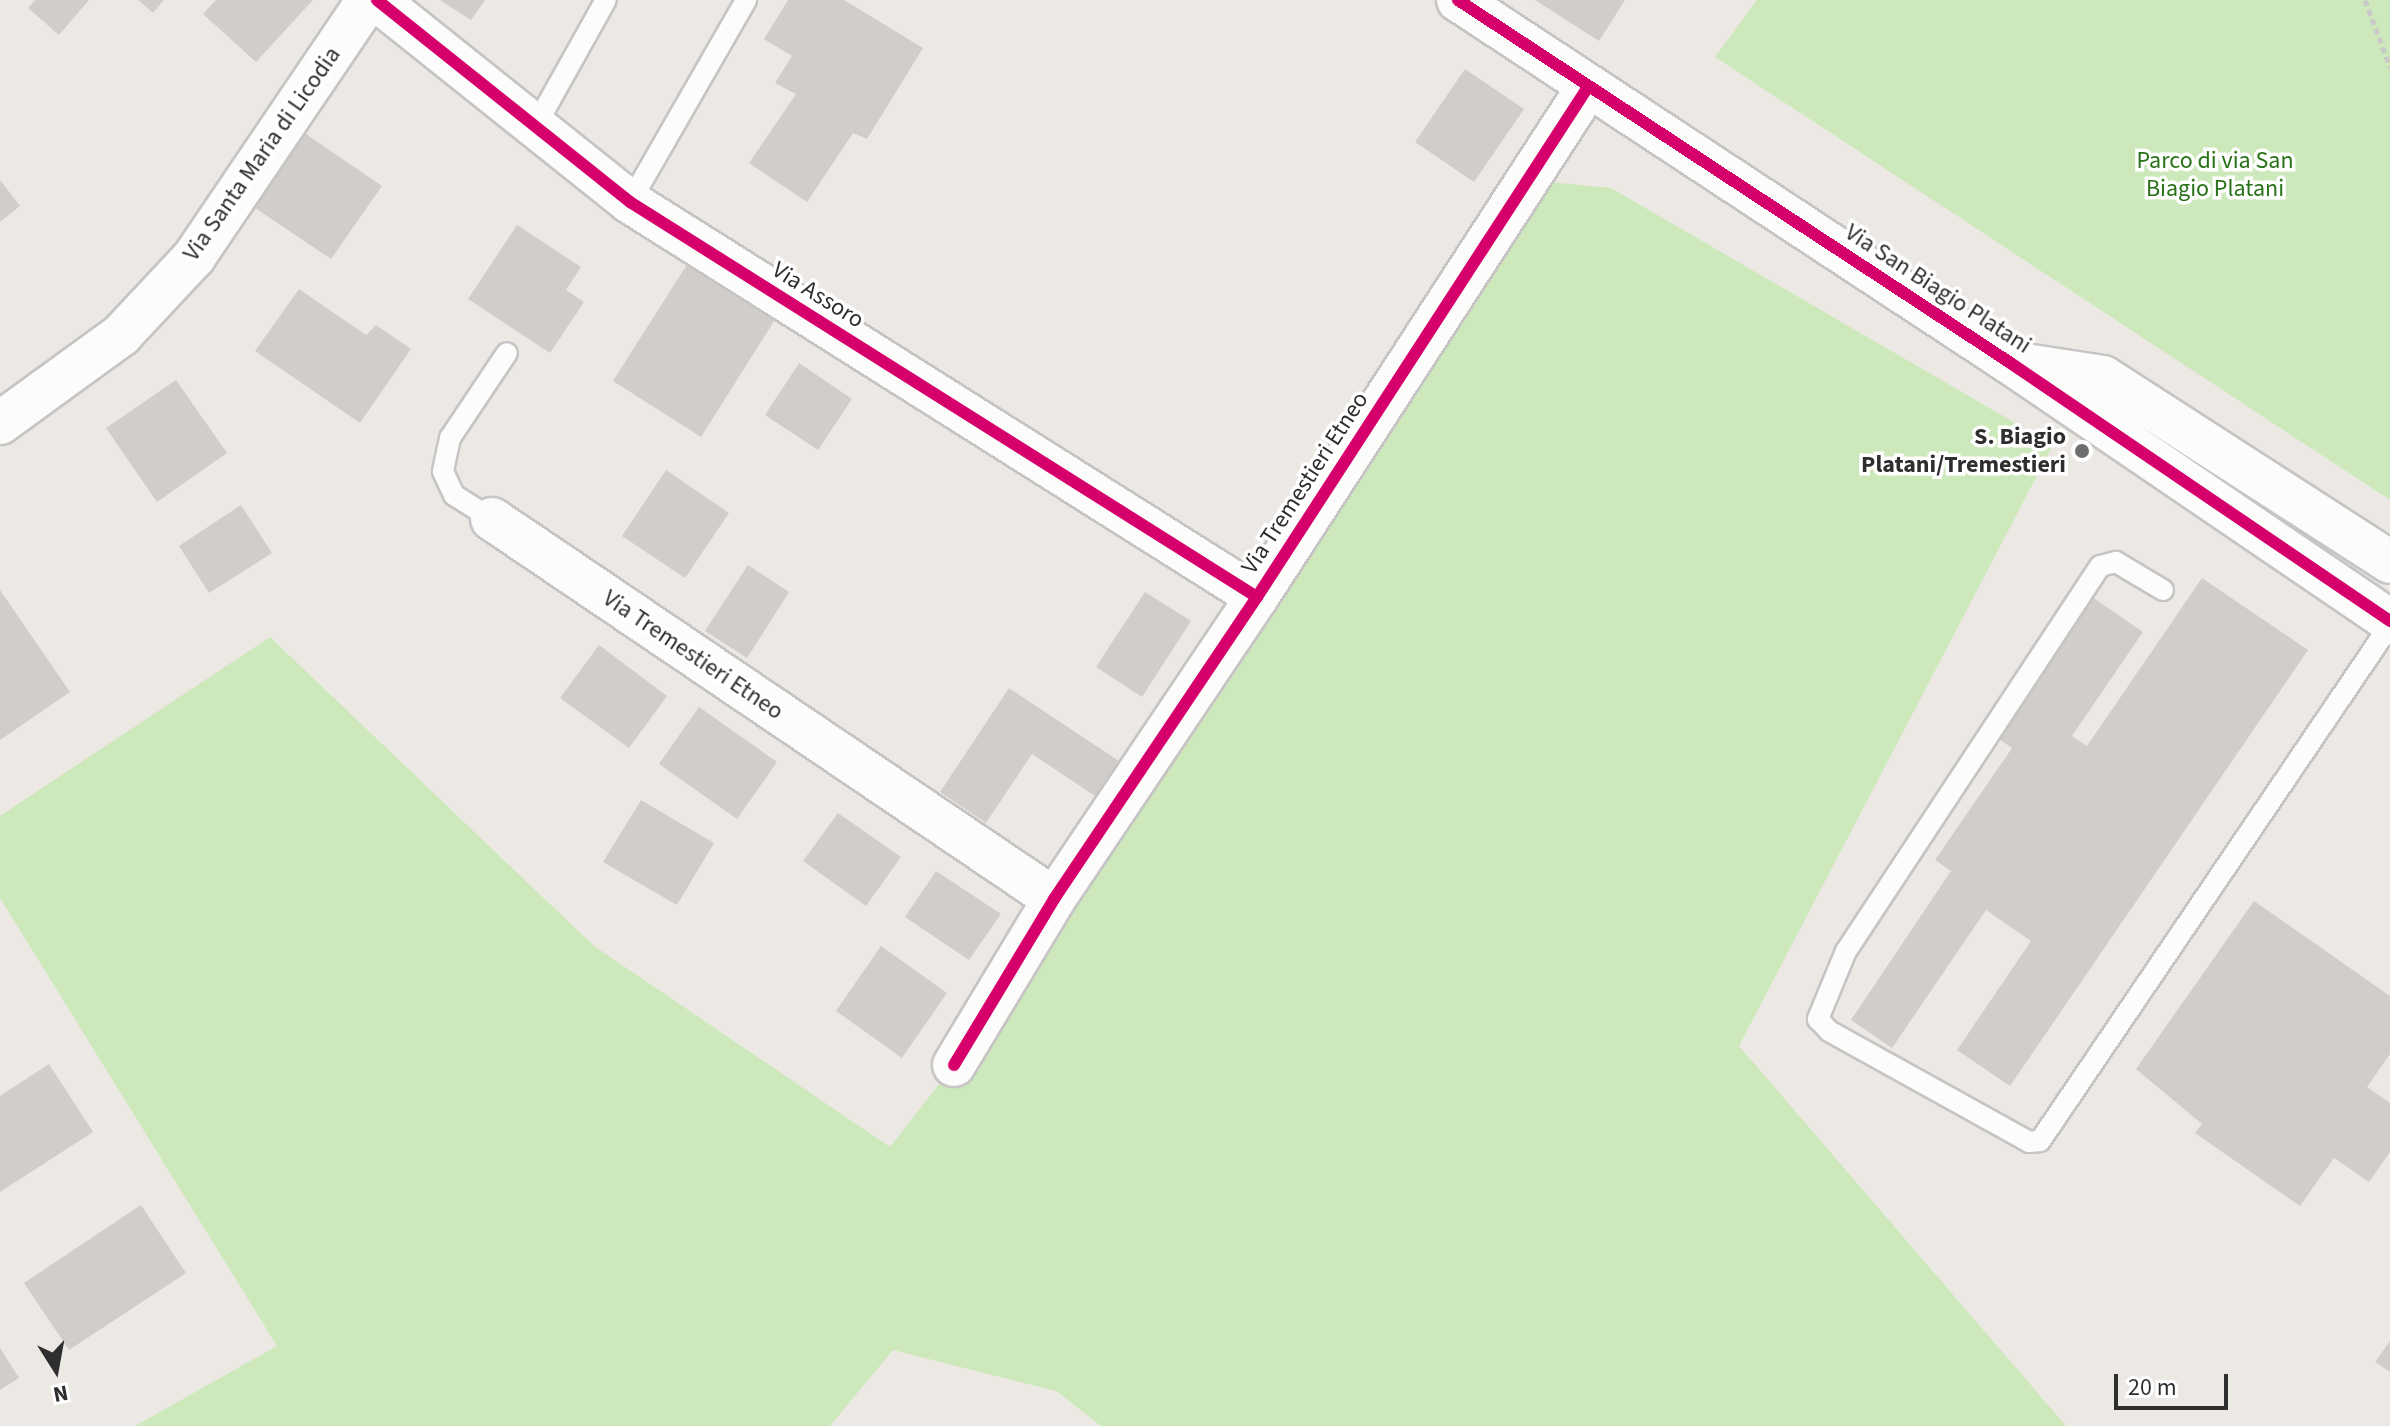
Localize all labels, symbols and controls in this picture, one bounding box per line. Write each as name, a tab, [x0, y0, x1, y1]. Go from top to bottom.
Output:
street label: Via Santa Maria di Licodia	[177, 41, 347, 267]
park label: Parco di via San Biagio Platani	[2136, 147, 2294, 203]
street label: Via San Biagio Platani	[1840, 218, 2036, 360]
street label: Via Assoro	[767, 256, 869, 334]
street label: Via Tremestieri Etneo	[1235, 386, 1375, 580]
place label: S. Biagio Platani/Tremestieri	[1861, 423, 2066, 479]
marker: S. Biagio Platani/Tremestieri	[2073, 442, 2091, 460]
street label: Via Tremestieri Etneo	[597, 584, 789, 726]
north arrow	[16, 1330, 96, 1410]
scale bar	[2118, 1358, 2232, 1408]
text: 20 m	[2128, 1370, 2177, 1405]
text: N	[50, 1376, 71, 1411]

